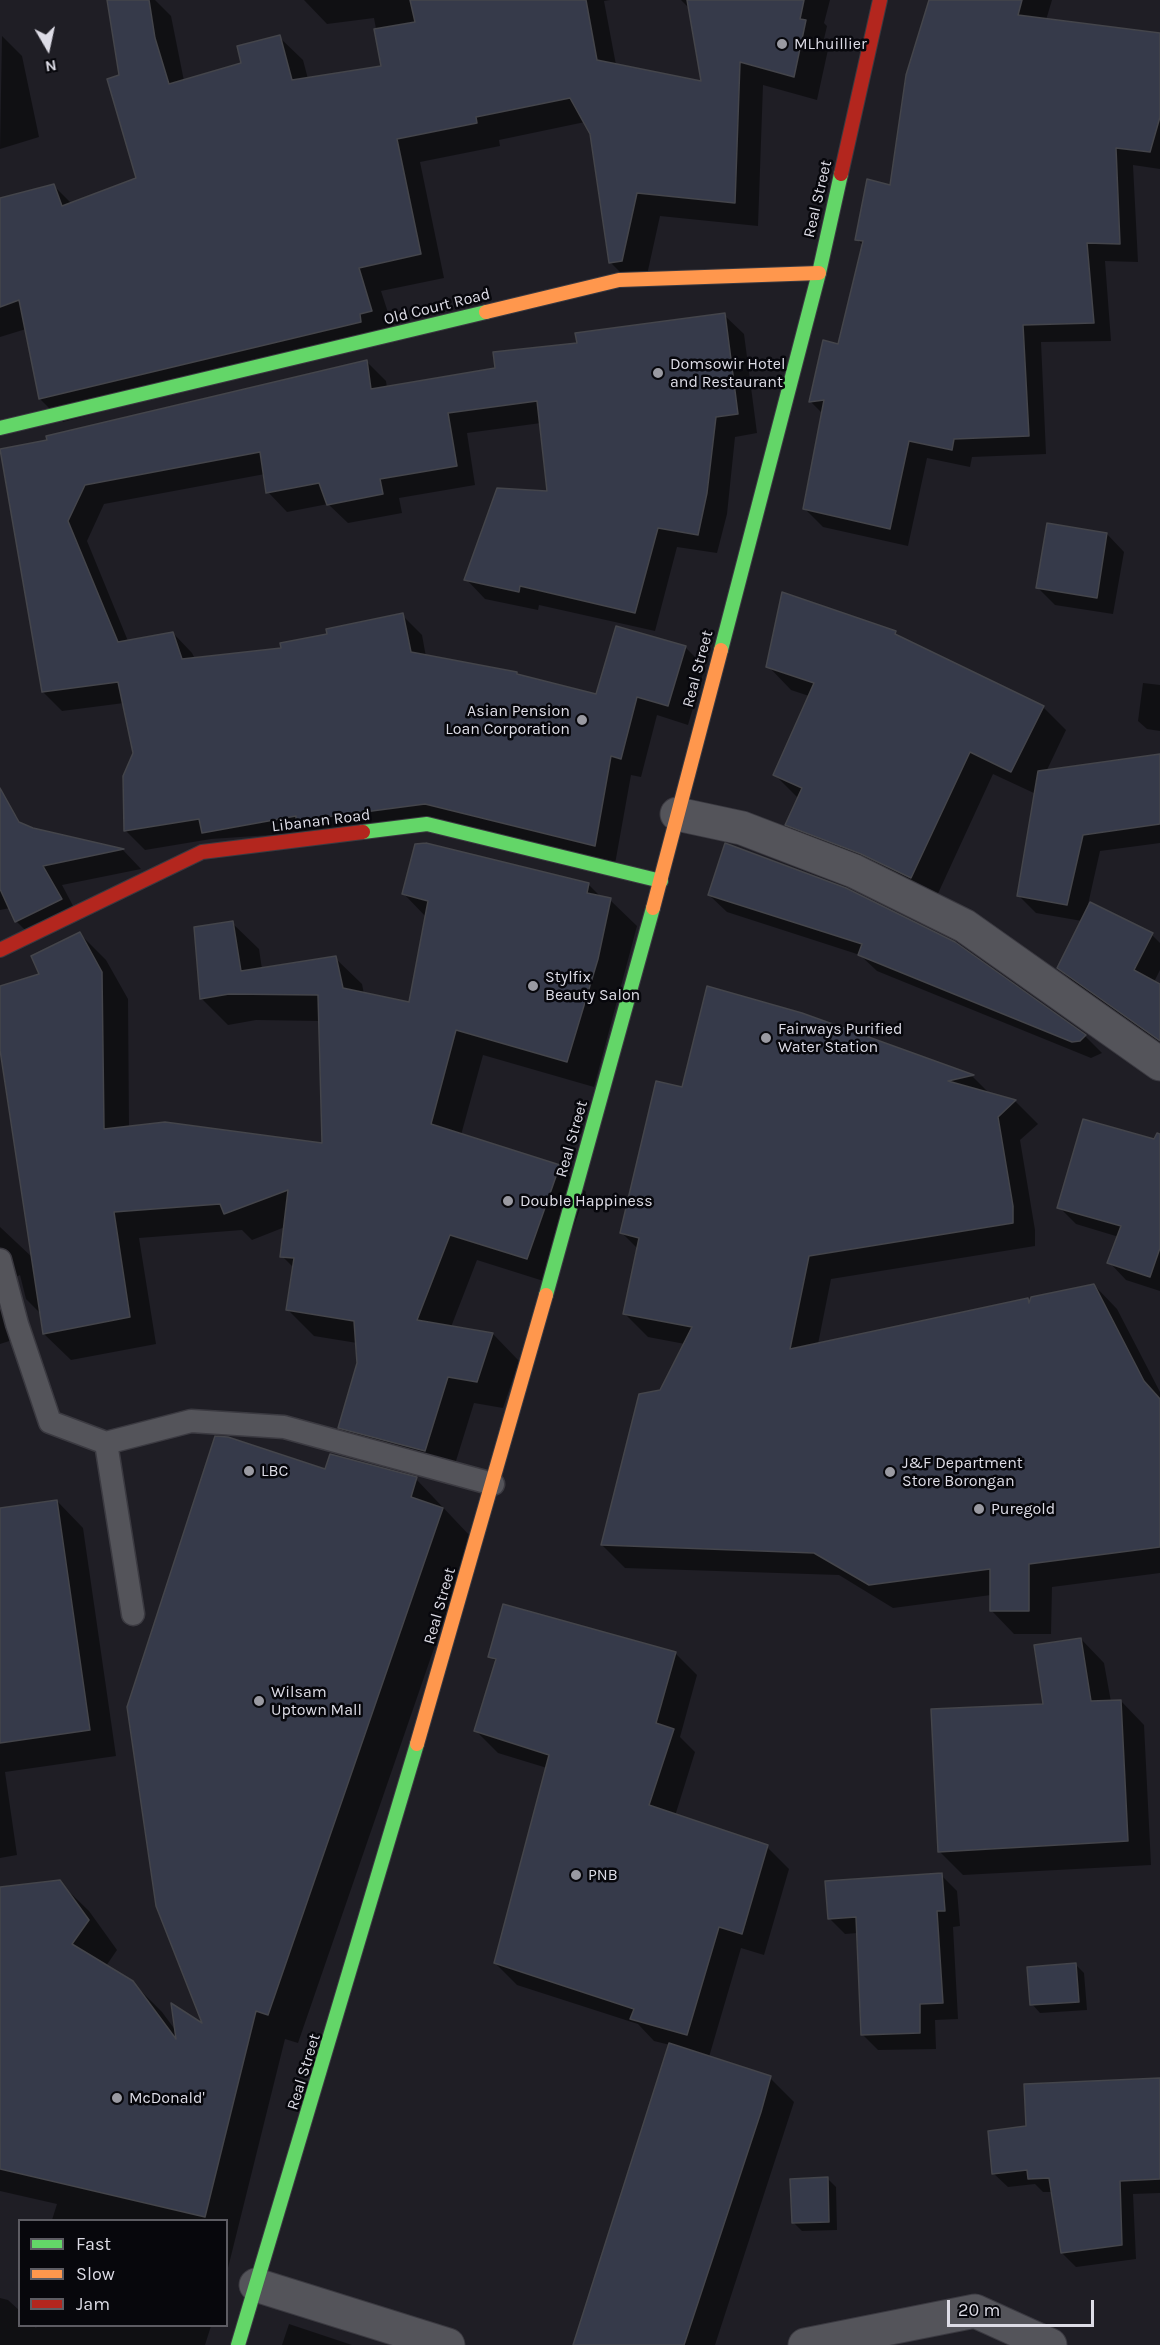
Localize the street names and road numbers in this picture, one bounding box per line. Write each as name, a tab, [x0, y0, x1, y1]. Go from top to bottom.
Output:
street label: Real Street	[800, 158, 836, 240]
street label: Old Court Road	[382, 285, 492, 329]
street label: Real Street	[679, 628, 717, 710]
street label: Libanan Road	[271, 805, 371, 837]
street label: Real Street	[552, 1098, 592, 1180]
street label: Real Street	[420, 1565, 460, 1647]
street label: Real Street	[283, 2031, 325, 2113]

